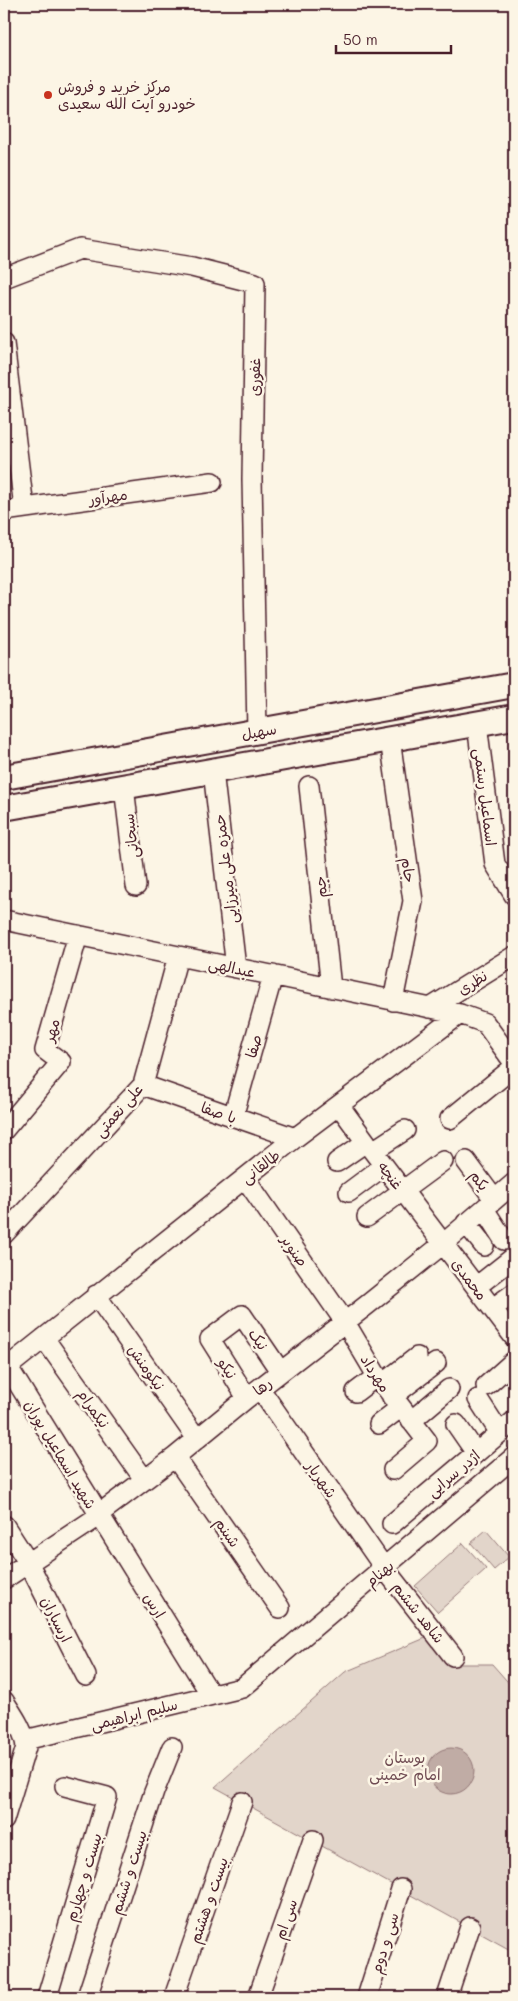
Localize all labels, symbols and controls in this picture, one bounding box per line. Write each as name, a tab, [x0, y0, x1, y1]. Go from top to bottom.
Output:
scale bar	[336, 22, 450, 54]
text: 50 m	[343, 29, 378, 49]
place label: مرکز خرید و فروش خودرو آیت الله سعیدی	[58, 76, 196, 113]
marker: مرکز خرید و فروش خودرو آیت الله سعیدی	[42, 89, 54, 101]
street label: غفوری	[244, 358, 264, 396]
street label: مهرآور	[86, 483, 129, 509]
street label: سهیل	[240, 718, 278, 744]
street label: اسماعیل رستمی	[469, 747, 502, 847]
street label: سبحانی	[117, 812, 144, 859]
street label: حمزه علی میرزایی	[208, 813, 243, 925]
street label: جام	[395, 856, 421, 884]
street label: جم	[309, 875, 334, 899]
street label: عبدالهی	[207, 952, 257, 983]
street label: نظری	[453, 965, 491, 999]
street label: مهر	[38, 1016, 64, 1046]
street label: صفا	[240, 1032, 266, 1060]
street label: علی نعمتی	[89, 1079, 148, 1142]
street label: با صفا	[198, 1097, 240, 1127]
street label: طالقانی	[236, 1144, 284, 1188]
street label: غنچه	[373, 1157, 408, 1194]
street label: یکم	[463, 1166, 494, 1196]
street label: صنوبر	[275, 1229, 313, 1271]
street label: محمدی	[448, 1254, 492, 1304]
street label: نیک	[245, 1324, 273, 1354]
street label: نیکومنش	[124, 1340, 170, 1394]
street label: مهرداد	[356, 1350, 396, 1396]
street label: نیکو	[213, 1353, 242, 1382]
street label: رها	[248, 1372, 276, 1400]
street label: نیکمرام	[71, 1384, 115, 1433]
street label: شهید اسماعیل پوران	[20, 1396, 101, 1513]
street label: اژدر سرایی	[422, 1445, 484, 1502]
street label: شهریار	[302, 1456, 342, 1501]
street label: شبنم	[208, 1513, 245, 1553]
street label: بهنام	[360, 1555, 400, 1593]
street label: شاهد ششم	[386, 1577, 449, 1649]
street label: ارس	[140, 1589, 170, 1621]
street label: ارسباران	[37, 1593, 77, 1645]
street label: سلیم ابراهیمی	[88, 1694, 180, 1737]
park label: بوستان امام خمینی	[369, 1747, 441, 1786]
street label: بیست و ششم	[105, 1827, 154, 1918]
street label: بیست و چهارم	[60, 1830, 108, 1924]
street label: بیست و هشتم	[184, 1854, 235, 1947]
street label: سی ام	[269, 1896, 303, 1942]
street label: سی و دوم	[365, 1910, 406, 1977]

